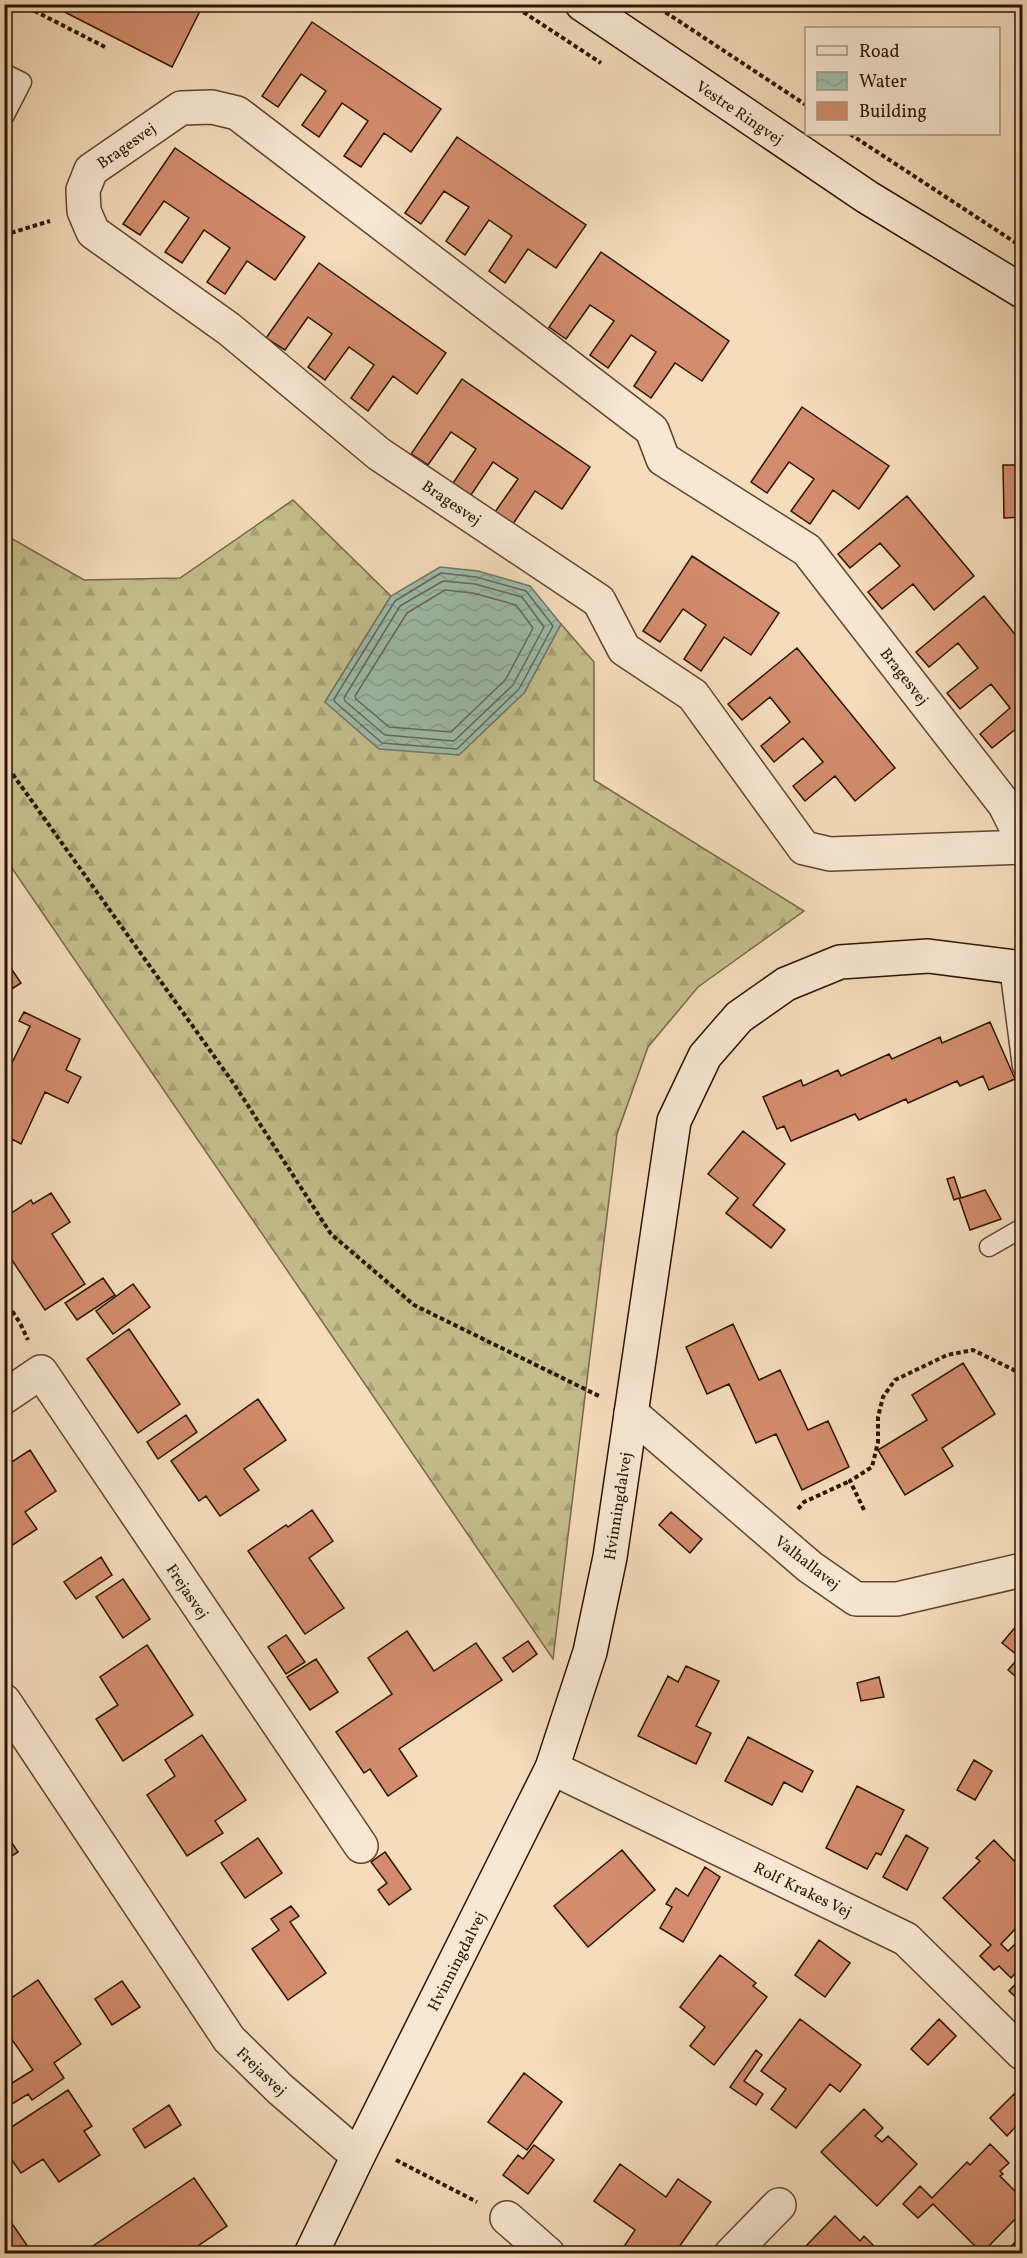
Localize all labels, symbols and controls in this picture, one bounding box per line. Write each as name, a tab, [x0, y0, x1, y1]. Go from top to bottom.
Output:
legend	[805, 27, 1000, 135]
text: Road	[859, 40, 900, 65]
text: Water	[859, 70, 907, 95]
street label: Vestre Ringvej	[691, 76, 787, 151]
text: Building	[859, 100, 927, 125]
street label: Bragesvej	[93, 118, 161, 175]
street label: Bragesvej	[417, 476, 485, 532]
street label: Bragesvej	[874, 644, 933, 711]
street label: Hvinningdalvej	[600, 1451, 638, 1562]
street label: Valhallavej	[770, 1531, 844, 1596]
street label: Frejasvej	[160, 1560, 213, 1624]
street label: Rolf Krakes Vej	[749, 1858, 855, 1924]
street label: Hvinningdalvej	[423, 1908, 492, 2016]
street label: Frejasvej	[231, 2043, 291, 2102]

